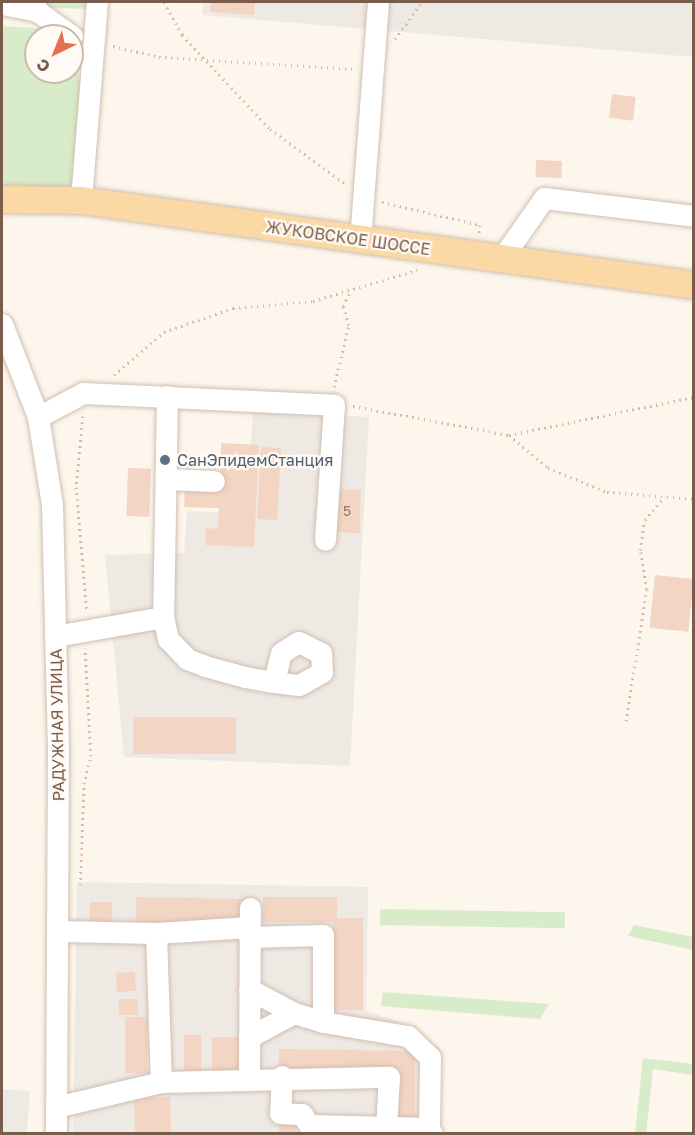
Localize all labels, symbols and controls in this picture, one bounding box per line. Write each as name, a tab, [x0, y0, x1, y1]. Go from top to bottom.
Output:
north arrow	[24, 24, 84, 84]
text: С	[32, 55, 54, 77]
street label: ЖУКОВСКОЕ ШОССЕ	[265, 217, 431, 259]
place label: СанЭпидемСтанция	[177, 450, 333, 470]
marker: СанЭпидемСтанция	[158, 453, 172, 467]
house number: 5	[343, 503, 351, 519]
street label: РАДУЖНАЯ УЛИЦА	[46, 649, 68, 801]

